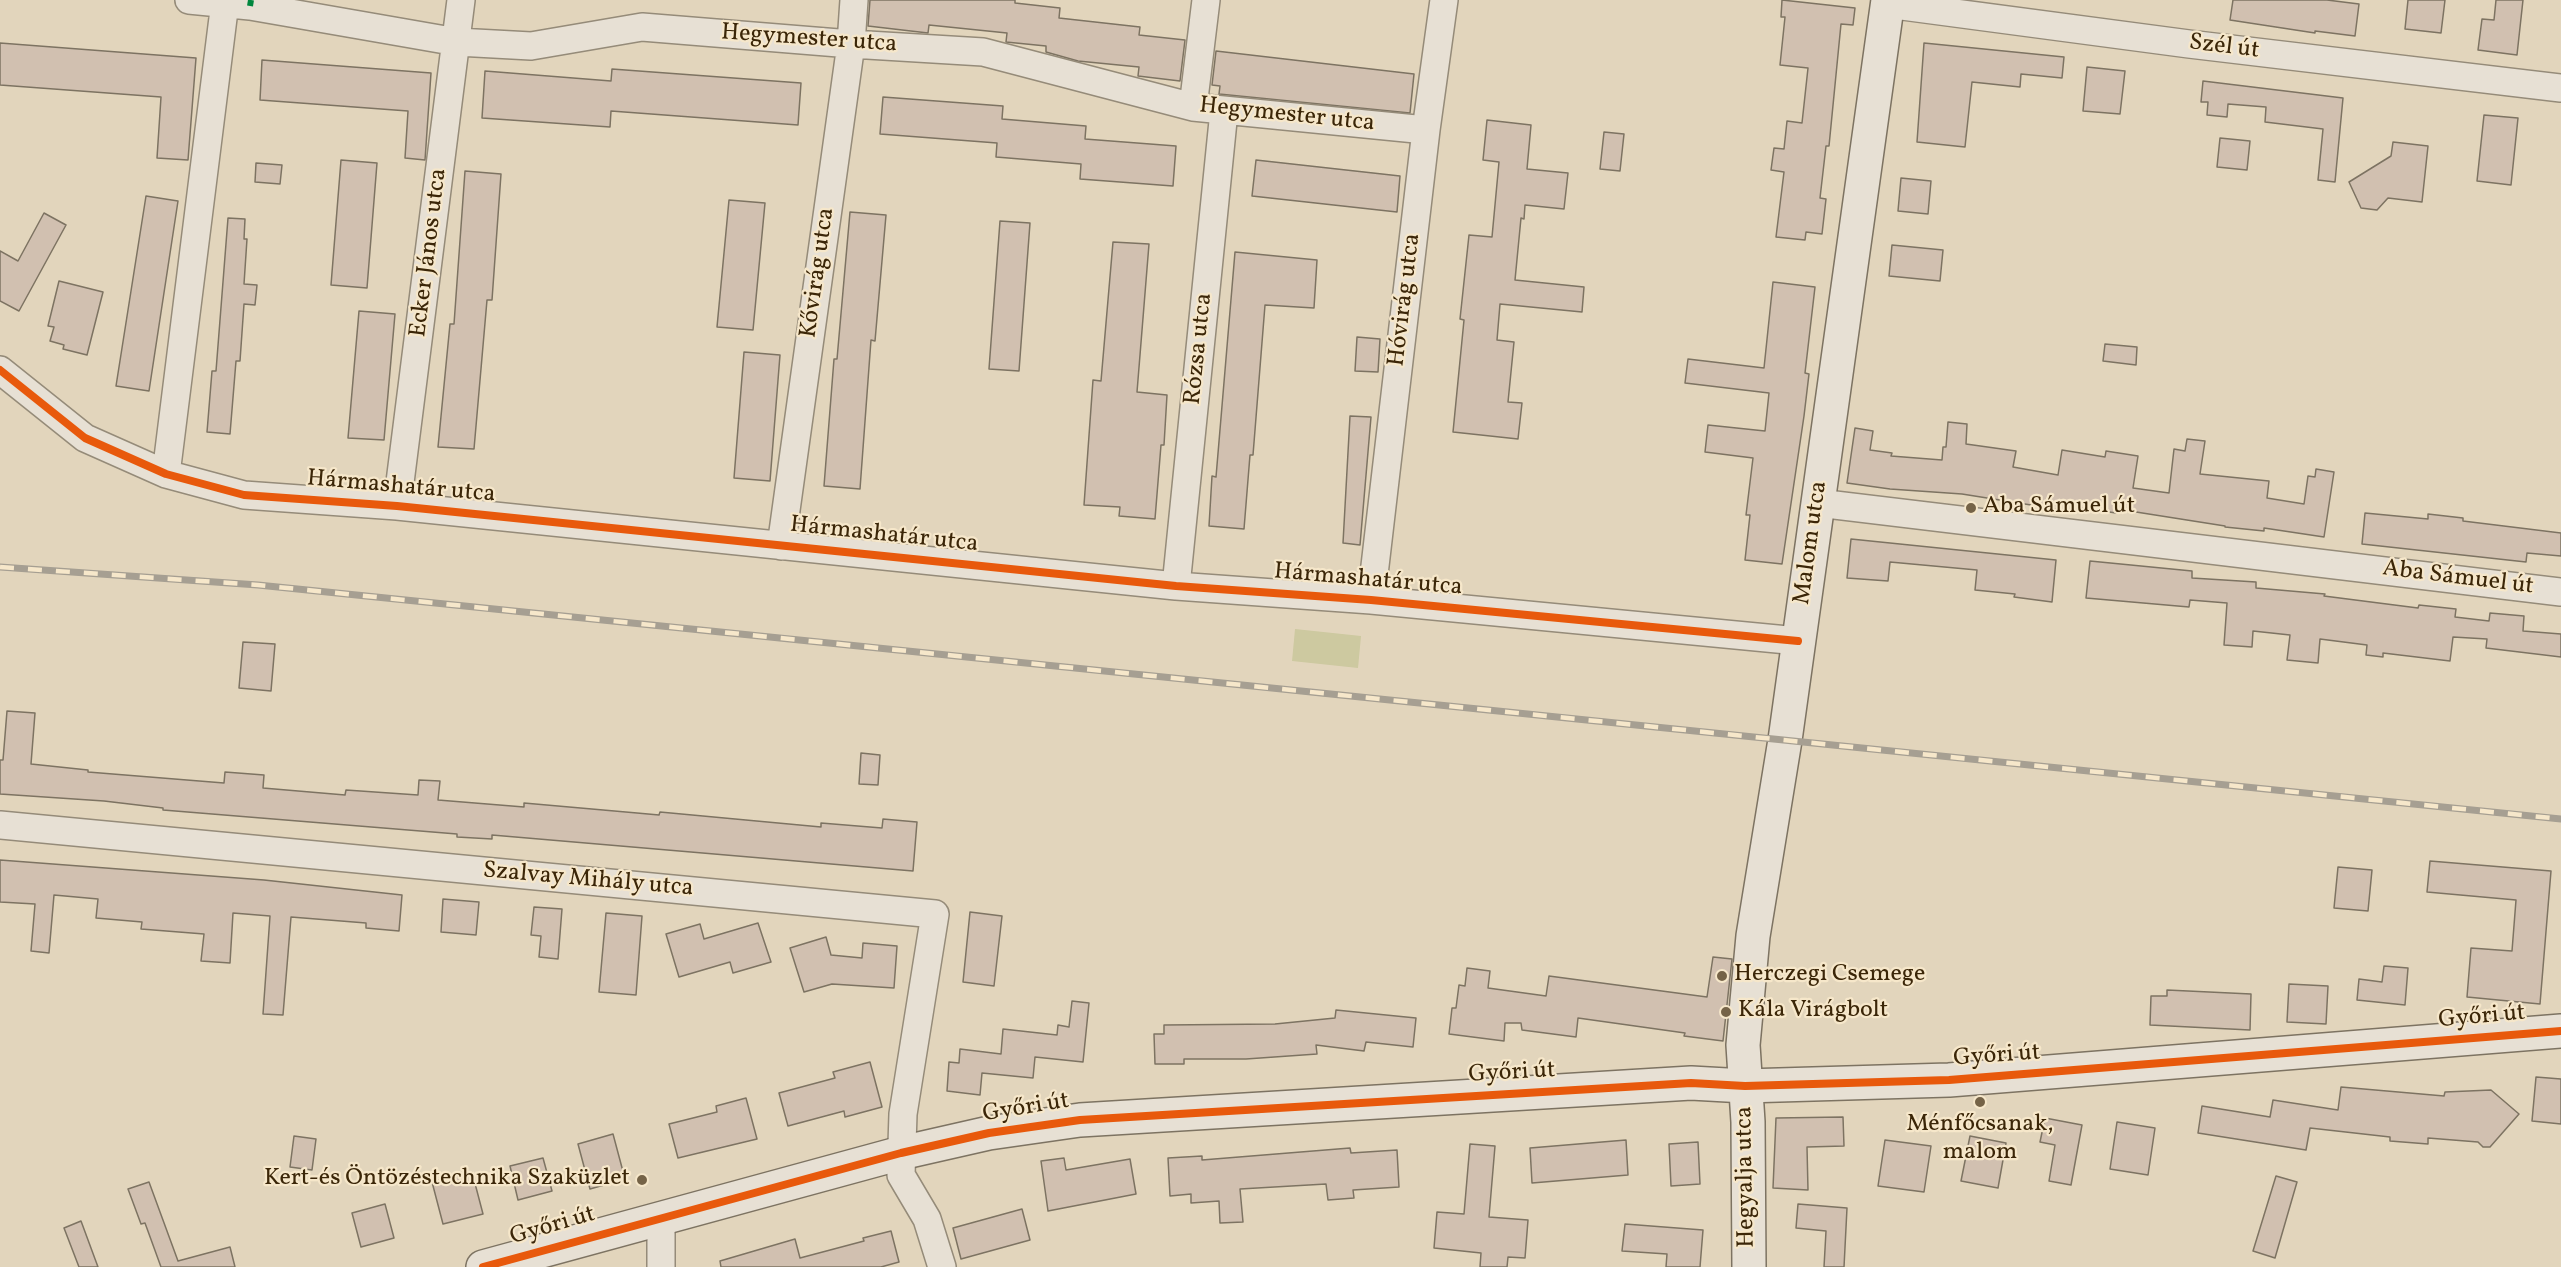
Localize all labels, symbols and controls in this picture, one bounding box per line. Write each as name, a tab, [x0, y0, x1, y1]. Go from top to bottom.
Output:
street label: Hegymester utca	[720, 19, 898, 61]
street label: Szél út	[2187, 29, 2261, 67]
street label: Hegymester utca	[1198, 92, 1376, 140]
street label: Ecker János utca	[405, 167, 455, 339]
street label: Kővirág utca	[796, 206, 842, 340]
street label: Hóvirág utca	[1384, 232, 1428, 368]
street label: Rózsa utca	[1180, 292, 1220, 406]
street label: Hármashatár utca	[306, 465, 496, 511]
street label: Malom utca	[1789, 479, 1835, 607]
place label: Aba Sámuel út	[1983, 494, 2135, 522]
marker: Aba Sámuel út	[1964, 501, 1978, 515]
street label: Hármashatár utca	[788, 512, 980, 560]
street label: Aba Sámuel út	[2381, 555, 2535, 603]
street label: Hármashatár utca	[1273, 558, 1463, 604]
street label: Szalvay Mihály utca	[482, 857, 694, 905]
place label: Herczegi Csemege	[1734, 962, 1925, 990]
marker: Herczegi Csemege	[1715, 969, 1729, 983]
place label: Kála Virágbolt	[1738, 998, 1888, 1026]
street label: Győri út	[2437, 1000, 2527, 1036]
marker: Kála Virágbolt	[1719, 1005, 1733, 1019]
street label: Győri út	[1953, 1040, 2041, 1074]
street label: Győri út	[1468, 1057, 1556, 1091]
street label: Győri út	[981, 1088, 1071, 1130]
marker: Ménfőcsanak, malom	[1973, 1095, 1987, 1109]
street label: Hegyalja utca	[1731, 1106, 1763, 1248]
place label: Ménfőcsanak, malom	[1906, 1112, 2054, 1168]
place label: Kert-és Öntözéstechnika Szaküzlet	[264, 1166, 630, 1194]
marker: Kert-és Öntözéstechnika Szaküzlet	[635, 1173, 649, 1187]
street label: Győri út	[507, 1201, 599, 1253]

